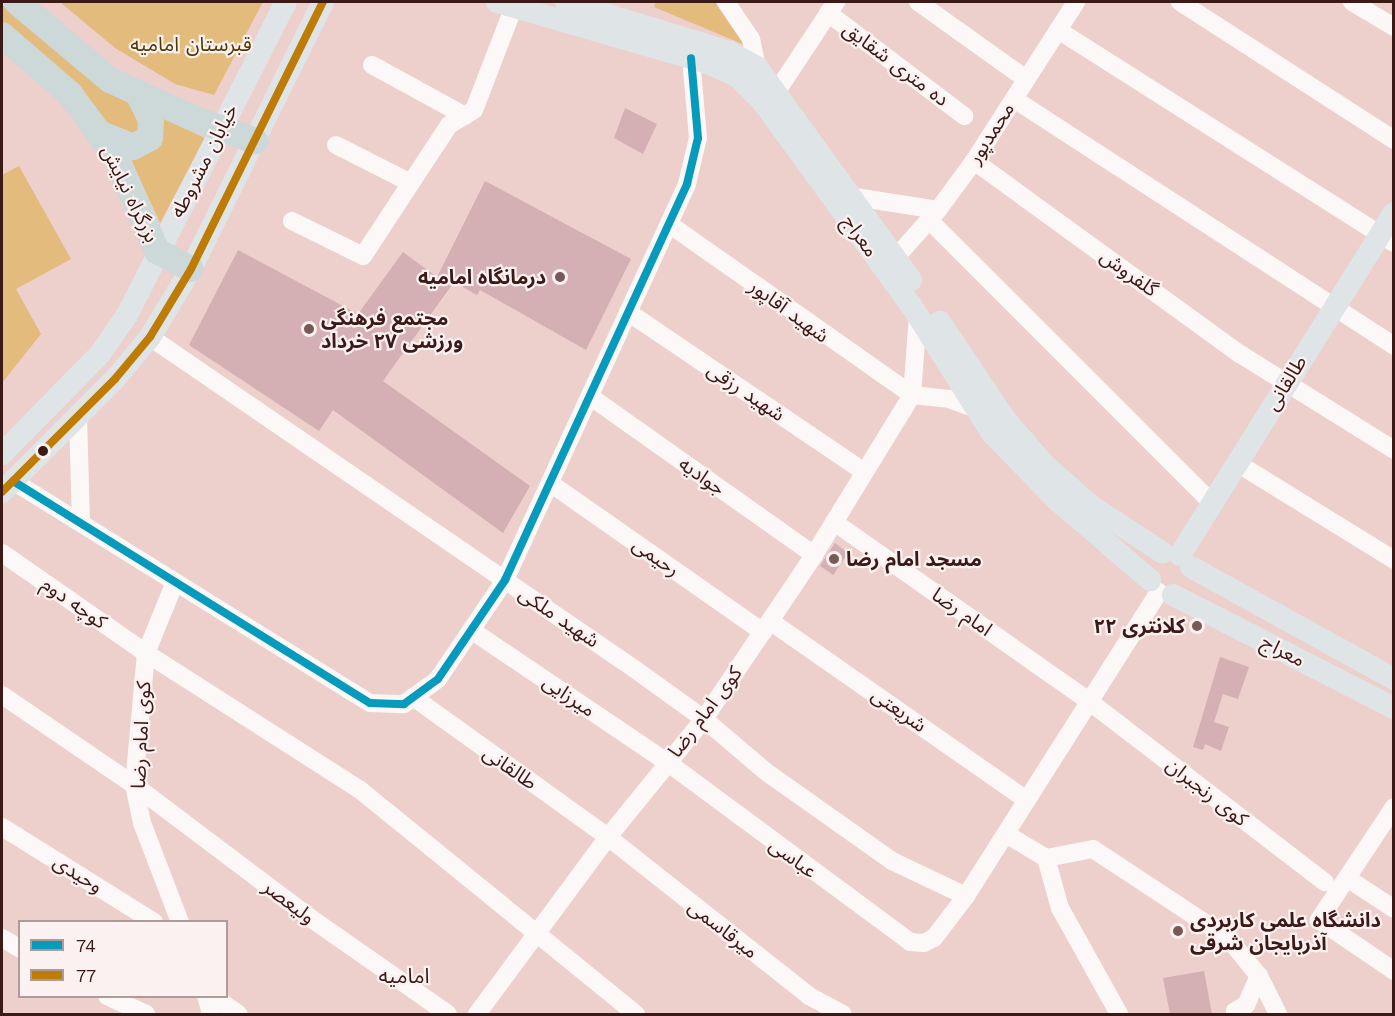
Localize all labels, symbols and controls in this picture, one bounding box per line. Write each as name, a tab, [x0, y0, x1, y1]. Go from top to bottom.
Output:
street label: ده متری شقایق	[839, 17, 953, 111]
park label: قبرستان امامیه	[130, 32, 252, 56]
street label: محمدپور	[962, 98, 1020, 168]
street label: خیابان مشروطه	[165, 100, 243, 222]
street label: بزرگراه نیایش	[96, 141, 164, 247]
street label: معراج	[837, 210, 883, 262]
street label: گلفروش	[1096, 244, 1162, 302]
place label: درمانگاه امامیه	[418, 265, 546, 289]
marker: درمانگاه امامیه	[551, 268, 569, 286]
street label: شهید آقاپور	[744, 274, 834, 348]
place label: مجتمع فرهنگی ورزشی ۲۷ خرداد	[321, 306, 463, 353]
marker: مجتمع فرهنگی ورزشی ۲۷ خرداد	[302, 322, 316, 336]
street label: طالقانی	[1260, 351, 1312, 415]
street label: شهید رزقی	[703, 357, 789, 427]
unlabelled marker	[37, 445, 49, 457]
street label: جوادیه	[674, 451, 730, 501]
street label: رحیمی	[628, 532, 684, 582]
place label: مسجد امام رضا	[846, 547, 982, 571]
marker: مسجد امام رضا	[827, 552, 841, 566]
street label: کوچه دوم	[37, 572, 111, 634]
street label: شهید ملکی	[514, 581, 604, 653]
street label: امام رضا	[927, 583, 997, 641]
place label: کلانتری ٢٢	[1094, 614, 1185, 638]
marker: کلانتری ٢٢	[1190, 619, 1204, 633]
street label: معراج	[1257, 630, 1309, 672]
street label: کوی امام رضا	[663, 662, 747, 762]
street label: میرزایی	[538, 670, 600, 722]
street label: کوی امام رضا	[126, 680, 156, 790]
street label: شریعتی	[867, 683, 931, 737]
street label: طالقانی	[478, 741, 542, 795]
street label: کوی رنجبران	[1161, 753, 1253, 831]
street label: عباسی	[764, 833, 822, 883]
street label: وحیدی	[49, 850, 107, 898]
street label: ولیعصر	[258, 875, 320, 929]
street label: میرقاسمی	[683, 894, 763, 964]
place label: دانشگاه علمی کاربردی آذربایجان شرقی	[1190, 908, 1381, 955]
legend	[18, 920, 228, 998]
marker: دانشگاه علمی کاربردی آذربایجان شرقی	[1171, 924, 1185, 938]
text: 74	[76, 935, 96, 956]
district label: امامیه	[378, 963, 430, 989]
text: 77	[76, 965, 96, 986]

